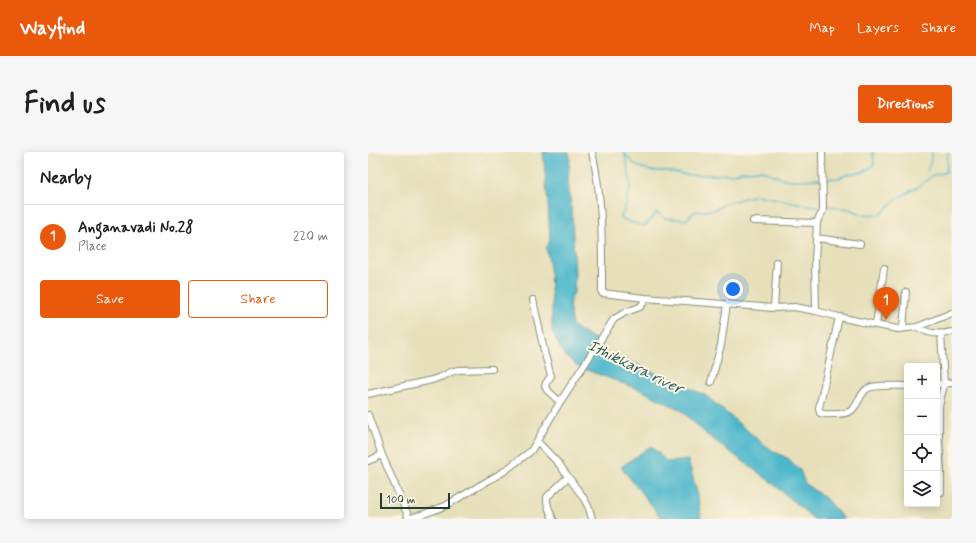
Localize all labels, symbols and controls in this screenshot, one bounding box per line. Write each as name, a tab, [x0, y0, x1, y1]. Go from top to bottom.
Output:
text: Wayfind	[20, 16, 85, 41]
text: Map	[809, 19, 835, 37]
text: Layers	[857, 19, 899, 37]
text: Share	[921, 19, 956, 37]
button: Directions	[858, 85, 952, 123]
text: Find us	[24, 86, 105, 123]
text: Nearby	[40, 167, 92, 189]
text: Anganavadi No.28	[78, 218, 193, 238]
text: 1	[50, 228, 56, 245]
text: 220 m	[293, 228, 328, 245]
text: Place	[78, 238, 107, 255]
your location	[723, 279, 743, 299]
button: Save	[40, 280, 180, 318]
button: Share	[188, 280, 328, 318]
pin: 1	[873, 287, 899, 320]
water label: Ithikkara river	[584, 335, 689, 401]
map controls	[904, 363, 940, 507]
button: +	[904, 363, 940, 399]
button: −	[904, 399, 940, 435]
button: locate	[904, 435, 940, 471]
button: layers	[904, 471, 940, 507]
scale bar	[380, 491, 450, 510]
text: 100 m	[386, 493, 416, 507]

